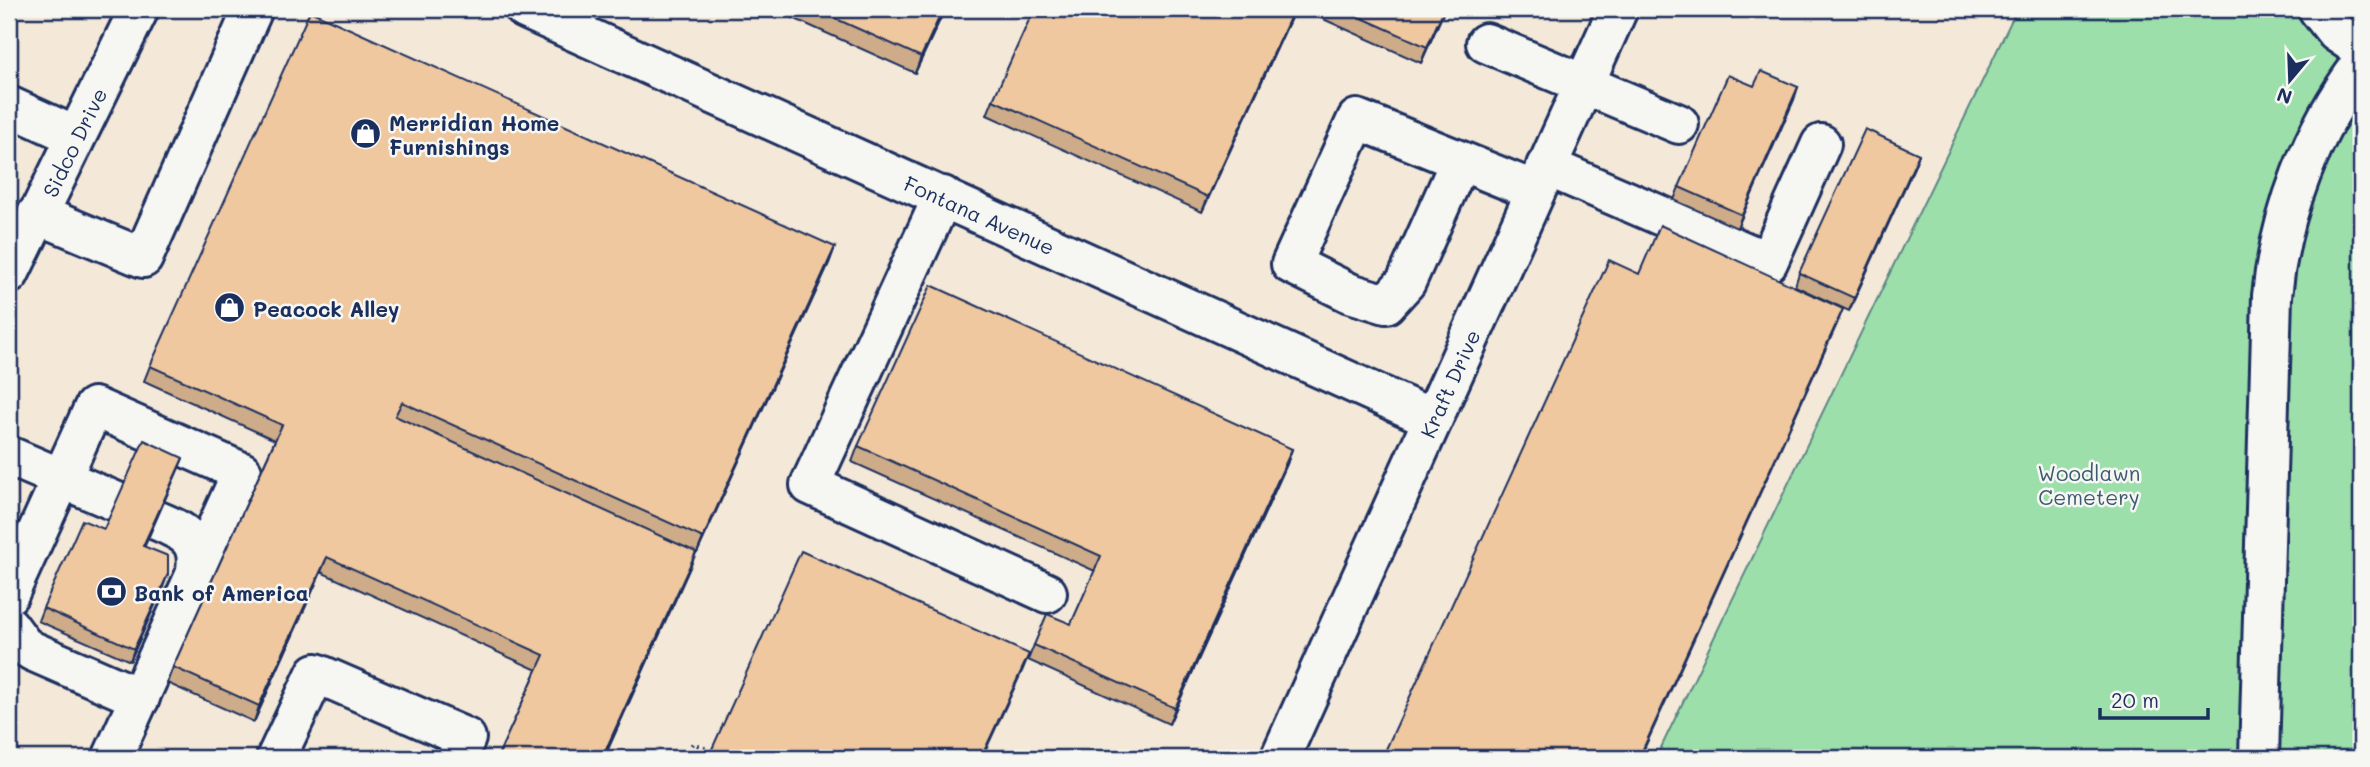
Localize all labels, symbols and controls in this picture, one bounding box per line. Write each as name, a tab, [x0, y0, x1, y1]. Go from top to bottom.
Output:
north arrow	[2254, 46, 2324, 116]
text: N	[2273, 82, 2295, 111]
street label: Sidco Drive	[35, 83, 112, 201]
place label: Merridian Home Furnishings	[389, 109, 559, 160]
shop icon: Merridian Home Furnishings	[349, 117, 383, 151]
street label: Fontana Avenue	[900, 169, 1059, 260]
shop icon: Peacock Alley	[213, 291, 247, 325]
place label: Peacock Alley	[253, 295, 399, 323]
street label: Kraft Drive	[1413, 325, 1485, 442]
park label: Woodlawn Cemetery	[2038, 459, 2140, 510]
bank icon: Bank of America	[94, 575, 128, 609]
place label: Bank of America	[134, 579, 309, 606]
scale bar	[2100, 676, 2209, 720]
text: 20 m	[2111, 686, 2159, 713]

